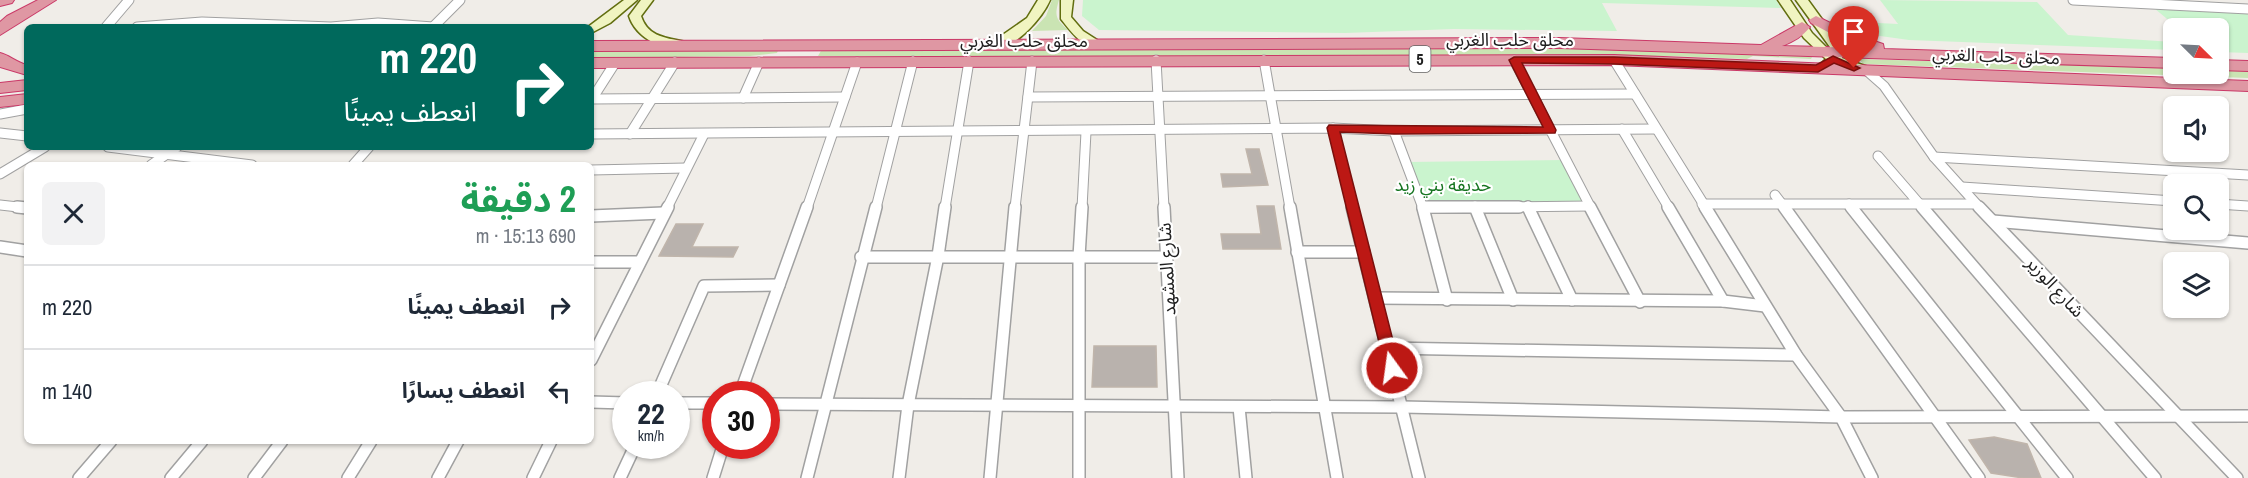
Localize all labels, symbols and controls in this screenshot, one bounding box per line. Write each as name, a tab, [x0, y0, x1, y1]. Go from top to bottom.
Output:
pin	[1828, 6, 1879, 68]
icon: arrive	[1837, 15, 1870, 48]
north arrow	[2163, 18, 2229, 84]
map controls	[2163, 18, 2229, 318]
street label: محلق حلب الغربي	[1446, 27, 1574, 53]
street label: محلق حلب الغربي	[960, 28, 1088, 54]
text: 220 m	[379, 30, 477, 86]
street label: محلق حلب الغربي	[1932, 41, 2060, 71]
road number: 5	[1410, 46, 1430, 72]
icon: right	[498, 48, 576, 126]
text: انعطف يمينًا	[343, 93, 477, 129]
button: sound	[2163, 96, 2229, 162]
park label: حديقة بني زيد	[1395, 172, 1491, 198]
button: search	[2163, 174, 2229, 240]
text: 2 دقيقة	[461, 175, 576, 223]
button: close	[42, 182, 105, 245]
text: 690 m · 15:13	[476, 222, 576, 249]
street label: شارع المشهد	[1152, 222, 1183, 316]
street label: شارع الوزير	[2018, 250, 2090, 324]
button: layers	[2163, 252, 2229, 318]
text: انعطف يمينًا	[407, 291, 525, 321]
icon: right	[543, 291, 576, 324]
text: 220 m	[42, 292, 92, 322]
position arrow	[1360, 336, 1424, 400]
text: انعطف يسارًا	[402, 375, 525, 405]
icon: left	[543, 375, 576, 408]
text: 140 m	[42, 376, 92, 406]
speed limit sign: 30	[702, 381, 780, 459]
text: 22	[637, 393, 665, 433]
text: km/h	[638, 425, 664, 446]

